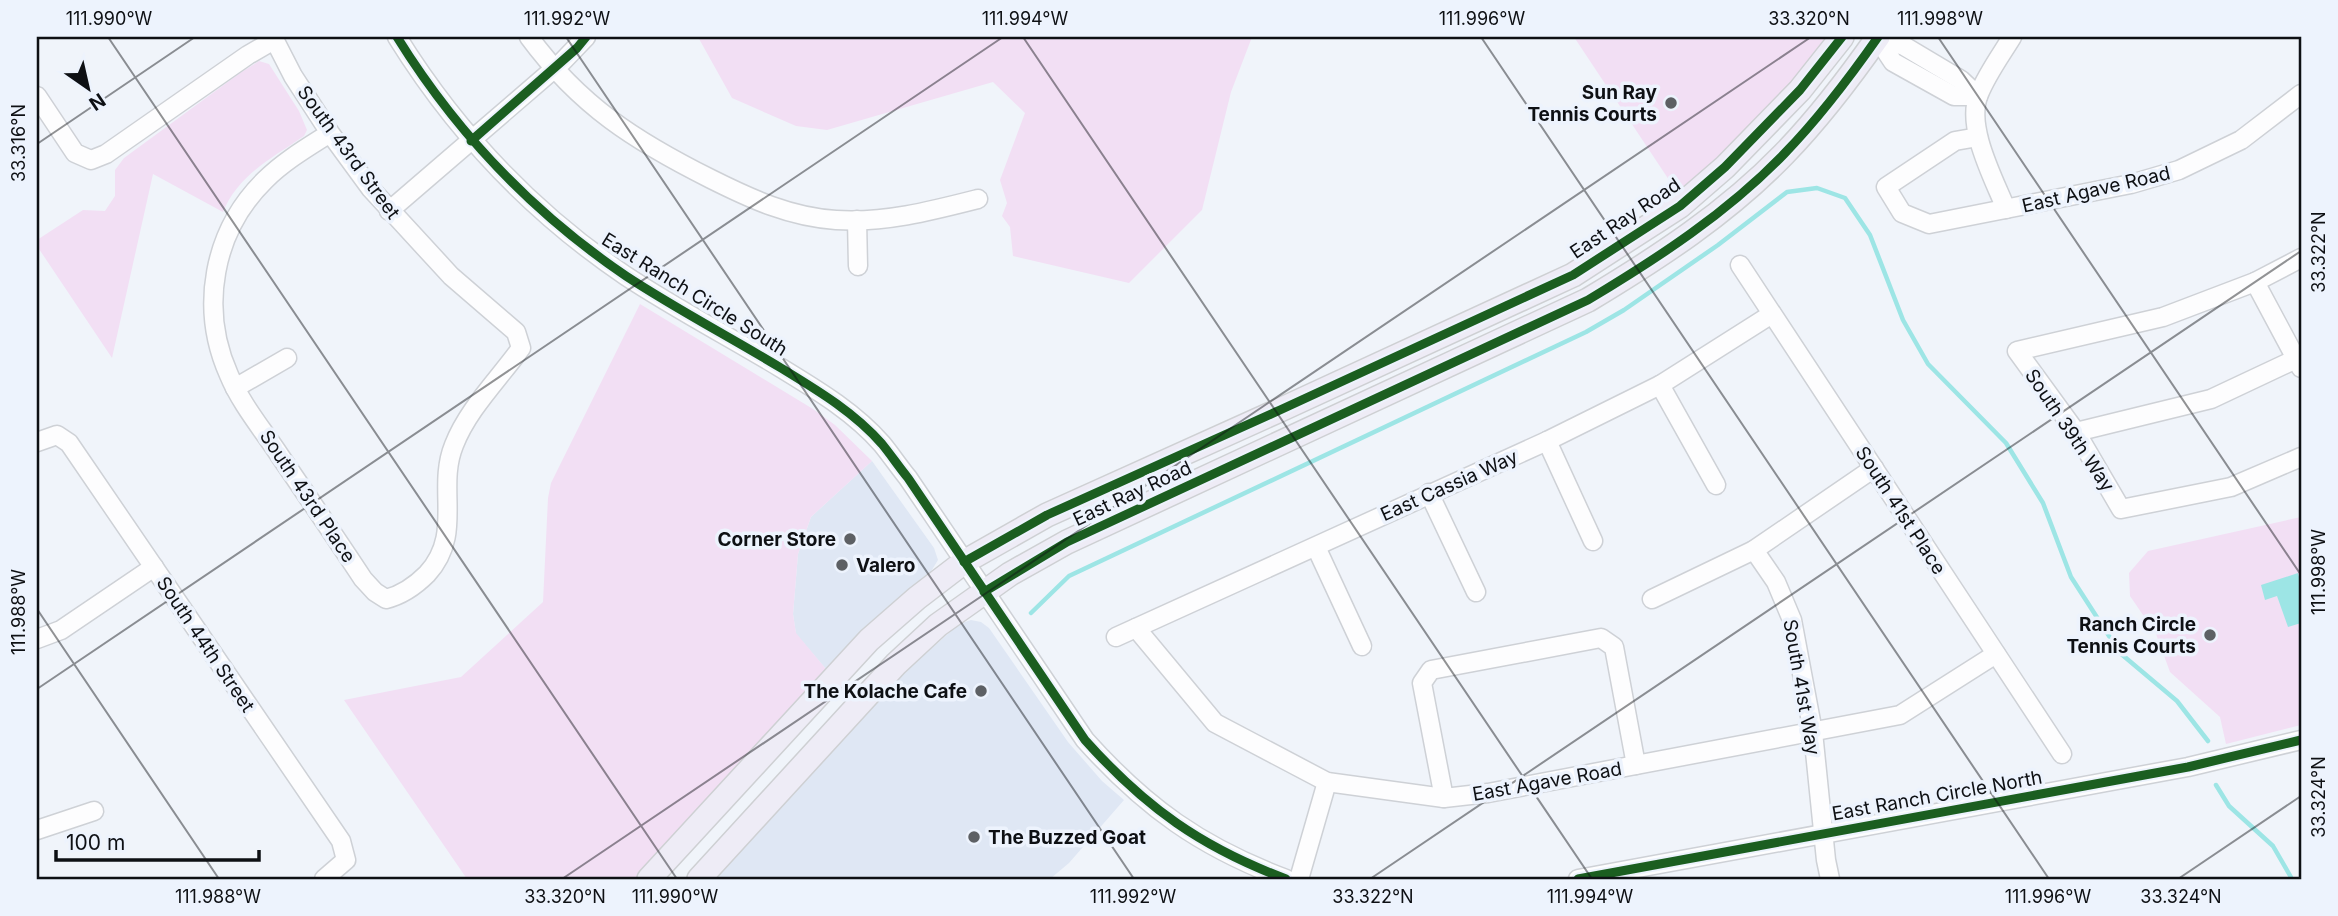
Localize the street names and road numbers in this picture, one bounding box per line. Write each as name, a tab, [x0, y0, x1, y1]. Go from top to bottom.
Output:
street label: South 43rd Street	[293, 81, 405, 223]
street label: East Agave Road	[2020, 161, 2172, 218]
street label: East Ray Road	[1566, 173, 1685, 264]
street label: East Ranch Circle South	[598, 228, 792, 361]
street label: South 39th Way	[2020, 365, 2119, 496]
street label: South 43rd Place	[255, 426, 360, 567]
street label: South 41st Place	[1851, 442, 1951, 579]
street label: East Cassia Way	[1377, 445, 1522, 526]
street label: East Ray Road	[1069, 456, 1195, 531]
street label: South 44th Street	[152, 572, 259, 716]
street label: South 41st Way	[1778, 617, 1825, 757]
street label: East Agave Road	[1471, 757, 1624, 806]
street label: East Ranch Circle North	[1830, 766, 2044, 825]

